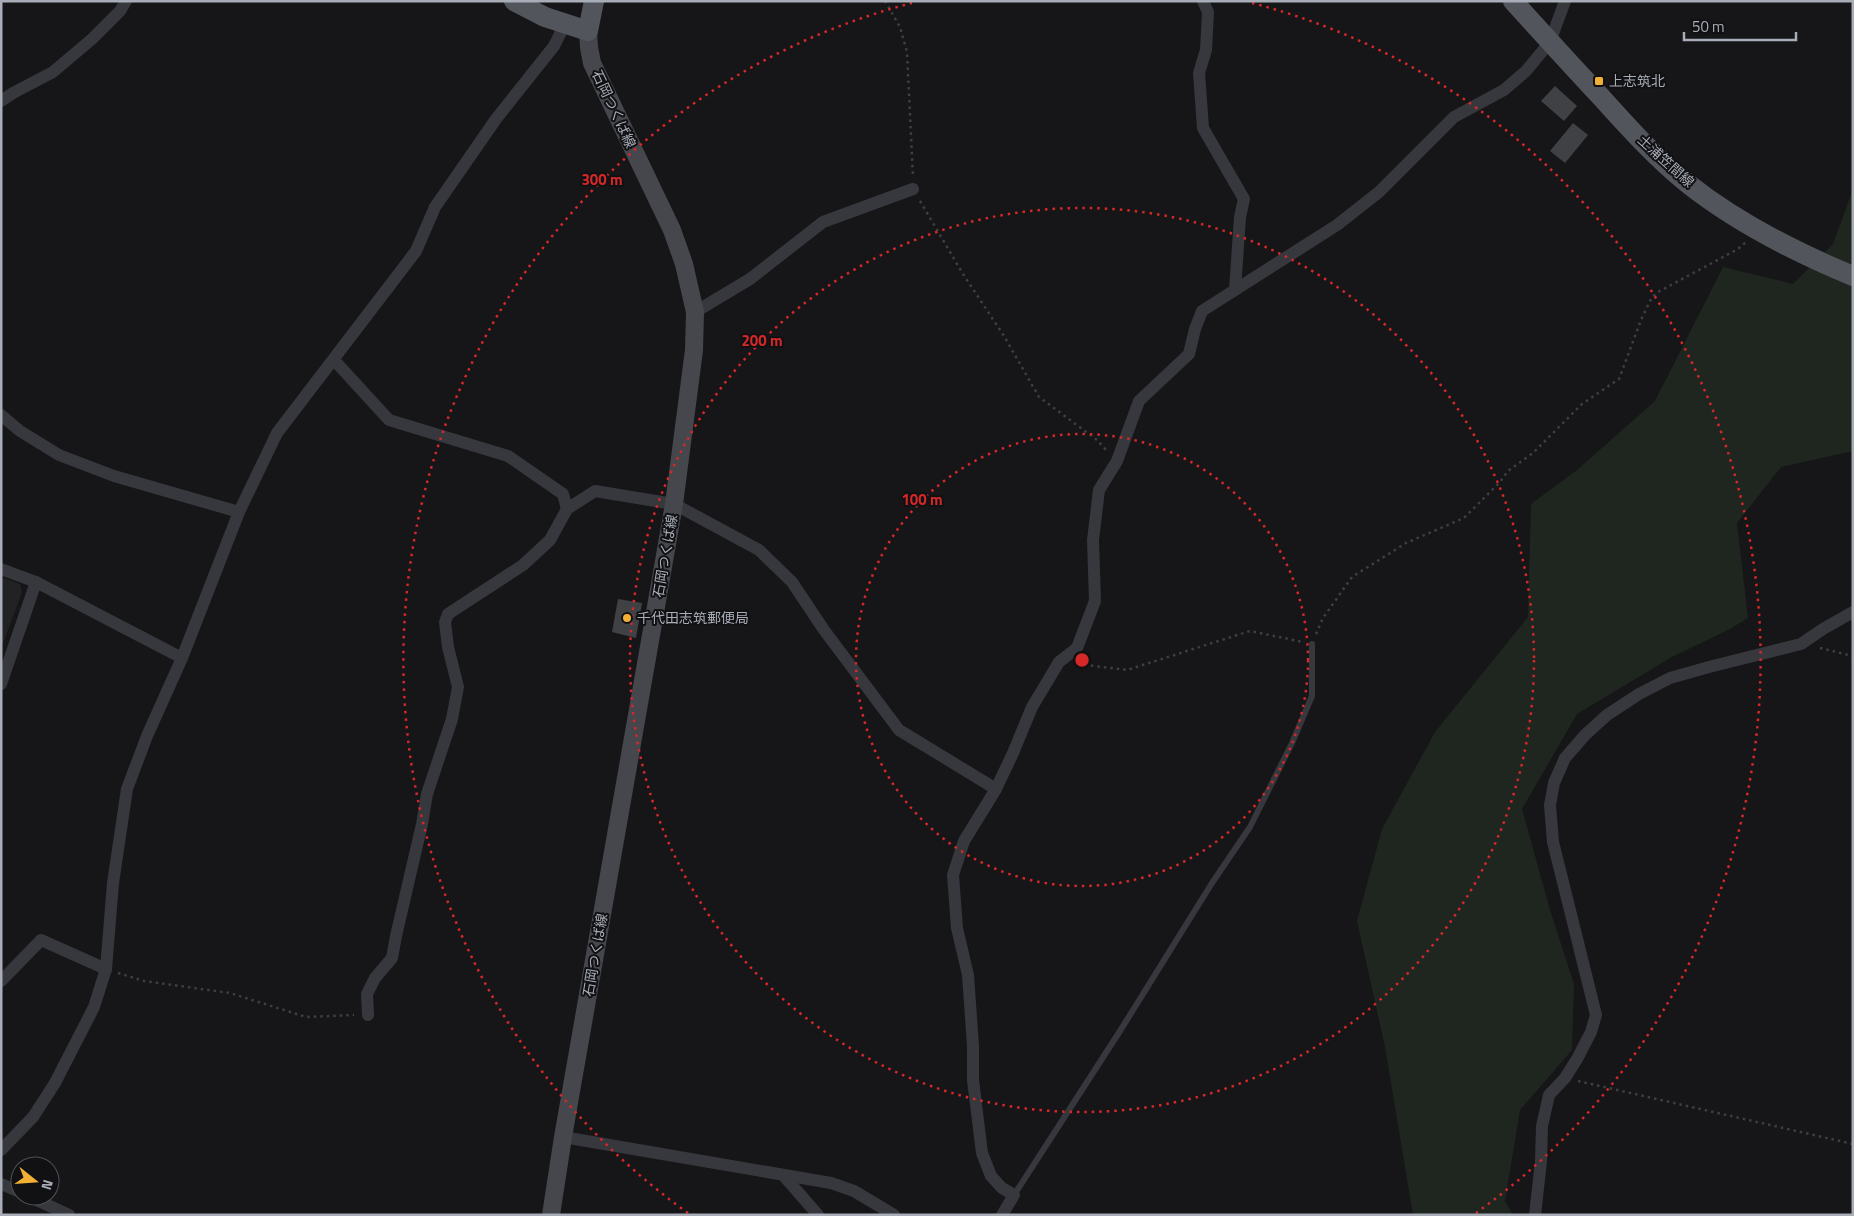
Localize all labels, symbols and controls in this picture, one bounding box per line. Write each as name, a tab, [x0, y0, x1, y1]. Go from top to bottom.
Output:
scale bar	[1684, 10, 1796, 42]
text: 50 m	[1692, 15, 1725, 38]
street label: 石岡つくば線	[587, 66, 642, 151]
place label: 上志筑北	[1609, 70, 1665, 91]
marker: 上志筑北	[1593, 75, 1605, 87]
street label: 土浦笠間線	[1633, 129, 1699, 192]
text: 300 m	[581, 168, 623, 191]
text: 200 m	[741, 329, 783, 352]
text: 100 m	[901, 488, 943, 511]
street label: 石岡つくば線	[647, 513, 682, 599]
place label: 千代田志筑郵便局	[637, 607, 749, 628]
marker: 千代田志筑郵便局	[621, 612, 633, 624]
centre of rings	[1073, 651, 1091, 669]
street label: 石岡つくば線	[577, 912, 612, 998]
north arrow	[10, 1156, 60, 1206]
text: N	[36, 1177, 59, 1193]

